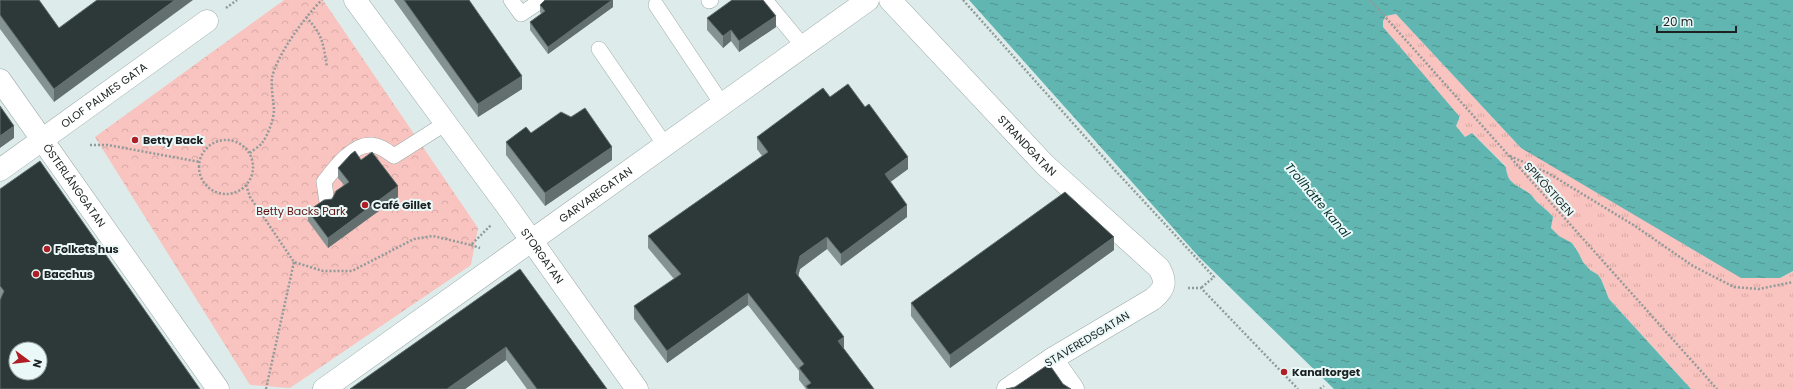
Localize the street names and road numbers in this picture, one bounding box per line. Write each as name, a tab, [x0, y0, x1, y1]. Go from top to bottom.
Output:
street label: OLOF PALMES GATA	[57, 58, 151, 132]
street label: STRANDGATAN	[994, 111, 1060, 180]
street label: ÖSTERLÅNGGATAN	[39, 140, 109, 230]
street label: SPIKÖSTIGEN	[1520, 158, 1578, 220]
street label: GARVAREGATAN	[556, 163, 636, 227]
street label: STORGATAN	[517, 225, 568, 287]
street label: STAVEREDSGATAN	[1042, 307, 1132, 371]

